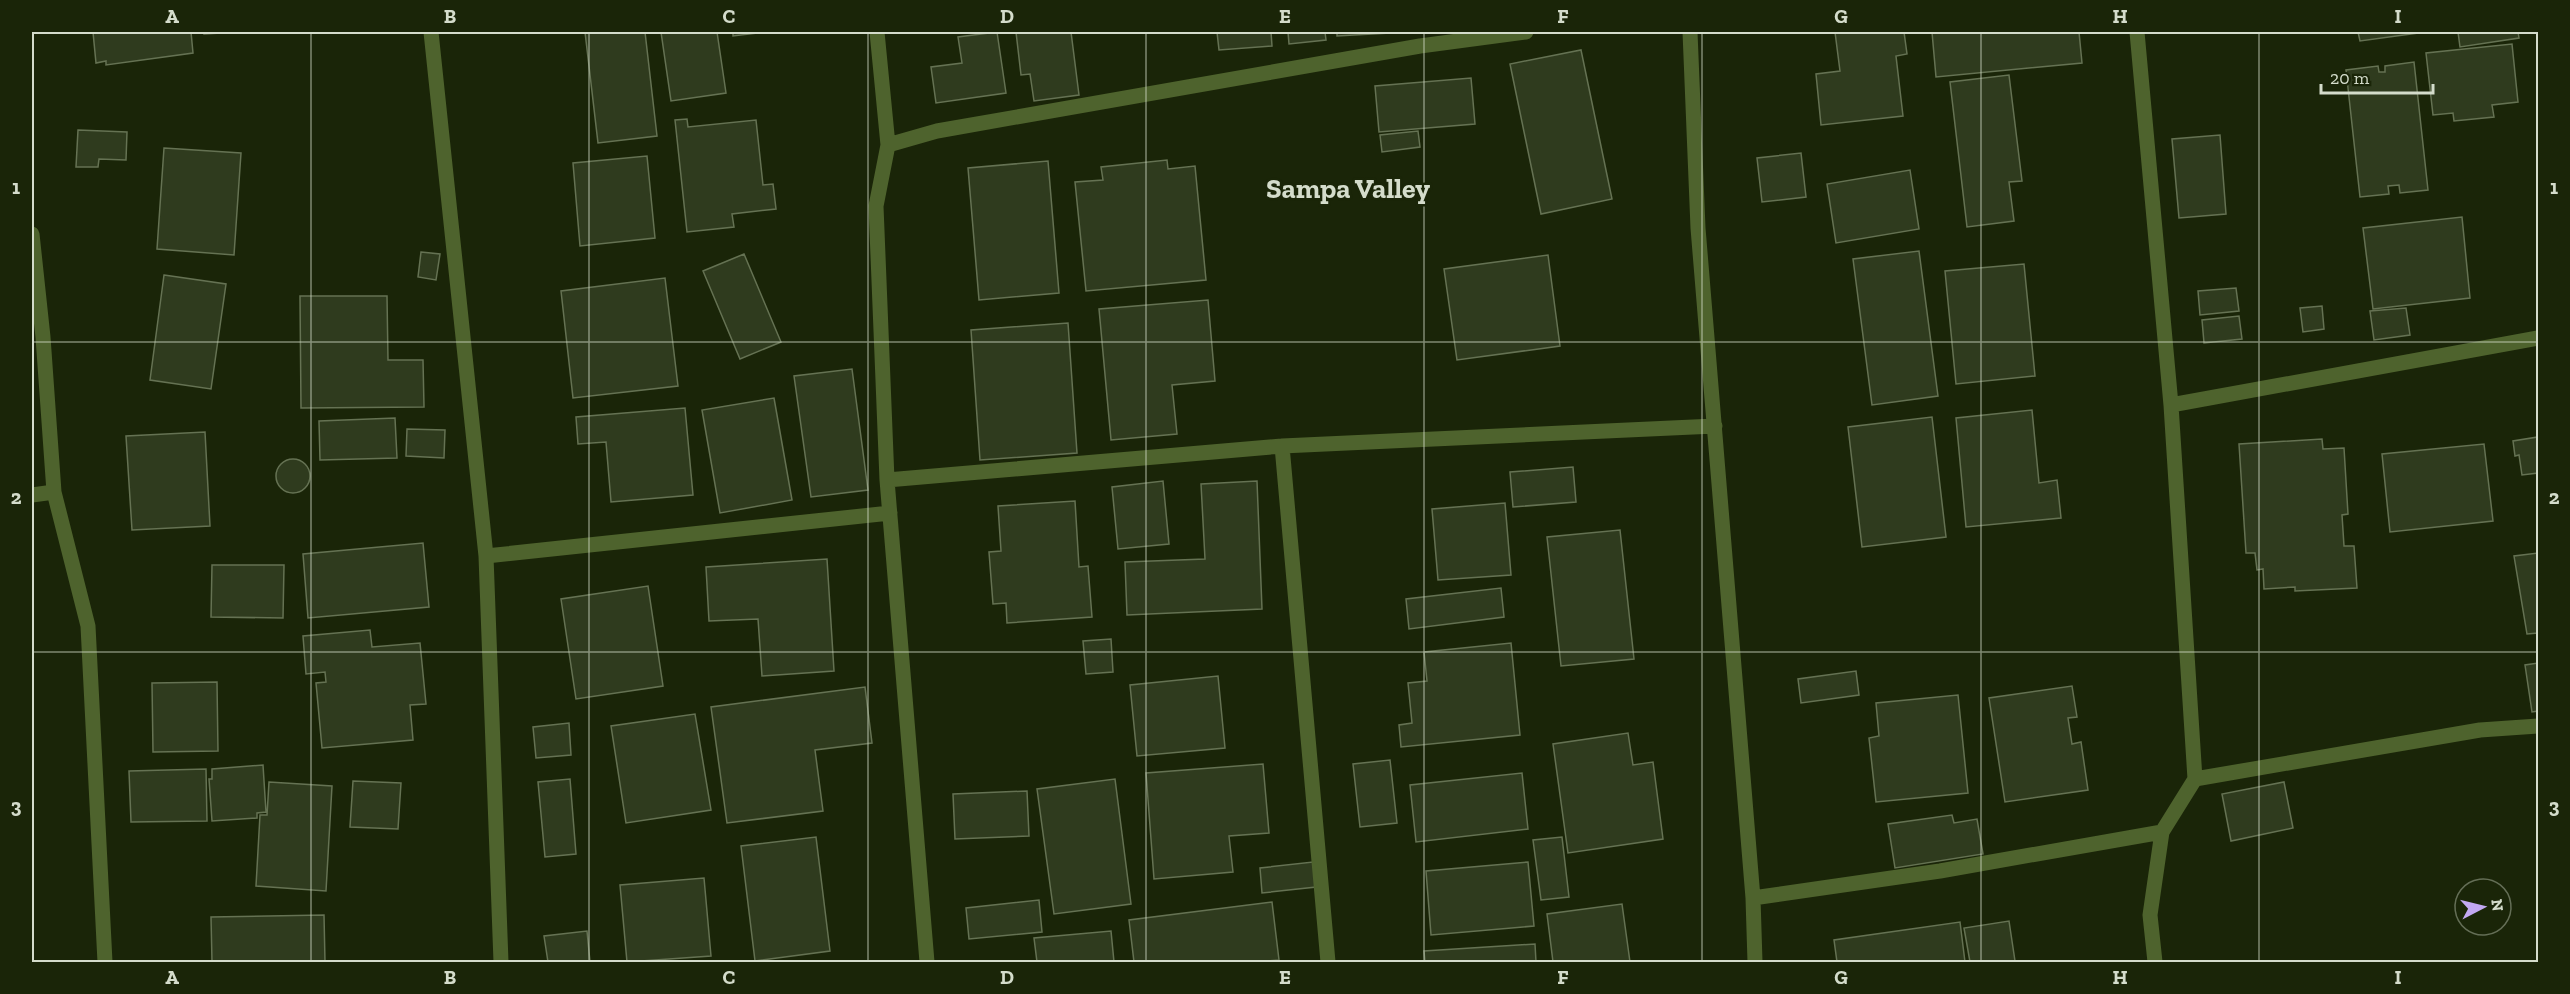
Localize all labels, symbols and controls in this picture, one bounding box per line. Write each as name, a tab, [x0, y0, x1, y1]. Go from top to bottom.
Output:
text: A	[165, 4, 179, 28]
text: B	[444, 4, 456, 28]
text: C	[723, 4, 736, 28]
text: D	[1000, 4, 1014, 28]
text: E	[1279, 4, 1291, 28]
text: F	[1557, 4, 1569, 28]
text: G	[1834, 4, 1848, 28]
text: H	[2112, 4, 2128, 28]
text: I	[2394, 4, 2402, 28]
scale bar	[2321, 57, 2434, 95]
text: 20 m	[2330, 67, 2370, 89]
district label: Sampa Valley	[1266, 172, 1430, 205]
text: 1	[12, 175, 20, 199]
text: 1	[2550, 175, 2558, 199]
text: 2	[11, 485, 22, 509]
text: 2	[2549, 485, 2560, 509]
text: 3	[11, 794, 22, 818]
text: 3	[2549, 794, 2560, 818]
north arrow	[2453, 877, 2513, 937]
text: N	[2487, 898, 2508, 912]
text: A	[165, 965, 179, 989]
text: B	[444, 965, 456, 989]
text: C	[723, 965, 736, 989]
text: D	[1000, 965, 1014, 989]
text: E	[1279, 965, 1291, 989]
text: F	[1557, 965, 1569, 989]
text: G	[1834, 965, 1848, 989]
text: H	[2112, 965, 2128, 989]
text: I	[2394, 965, 2402, 989]

